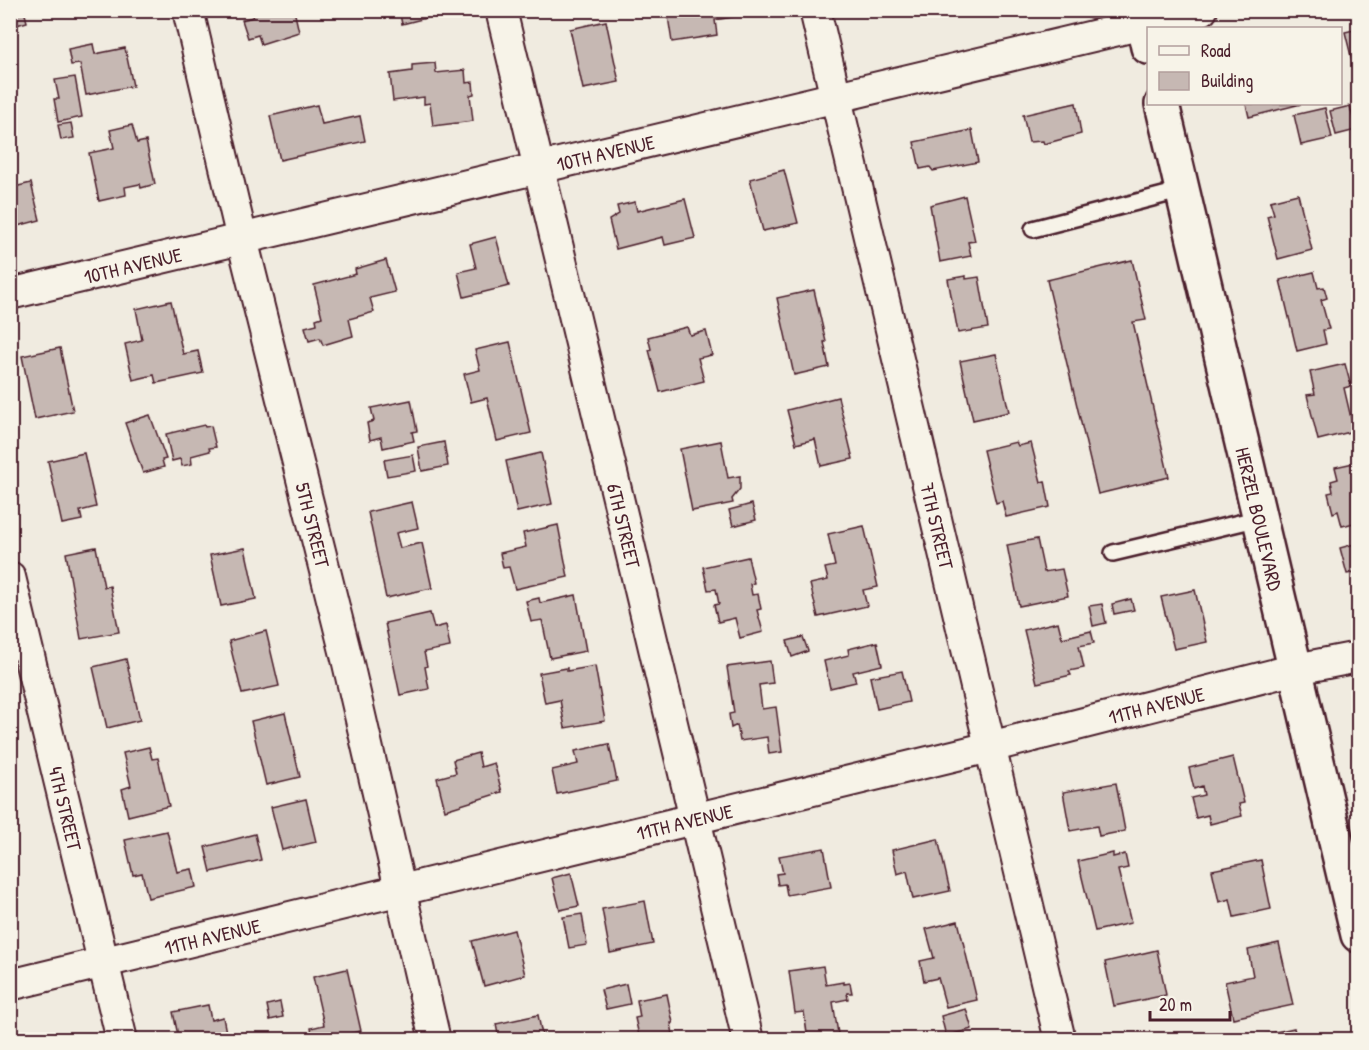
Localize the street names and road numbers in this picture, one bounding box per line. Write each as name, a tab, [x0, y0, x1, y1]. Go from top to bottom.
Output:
street label: 10TH AVENUE	[554, 127, 657, 177]
street label: 10TH AVENUE	[81, 240, 184, 290]
street label: HERZEL BOULEVARD	[1230, 444, 1290, 594]
street label: 5TH STREET	[290, 480, 337, 571]
street label: 6TH STREET	[601, 480, 648, 571]
street label: 7TH STREET	[914, 480, 961, 572]
street label: 11TH AVENUE	[1105, 679, 1207, 730]
street label: 4TH STREET	[43, 764, 89, 854]
street label: 11TH AVENUE	[633, 796, 735, 846]
street label: 11TH AVENUE	[161, 911, 263, 961]

